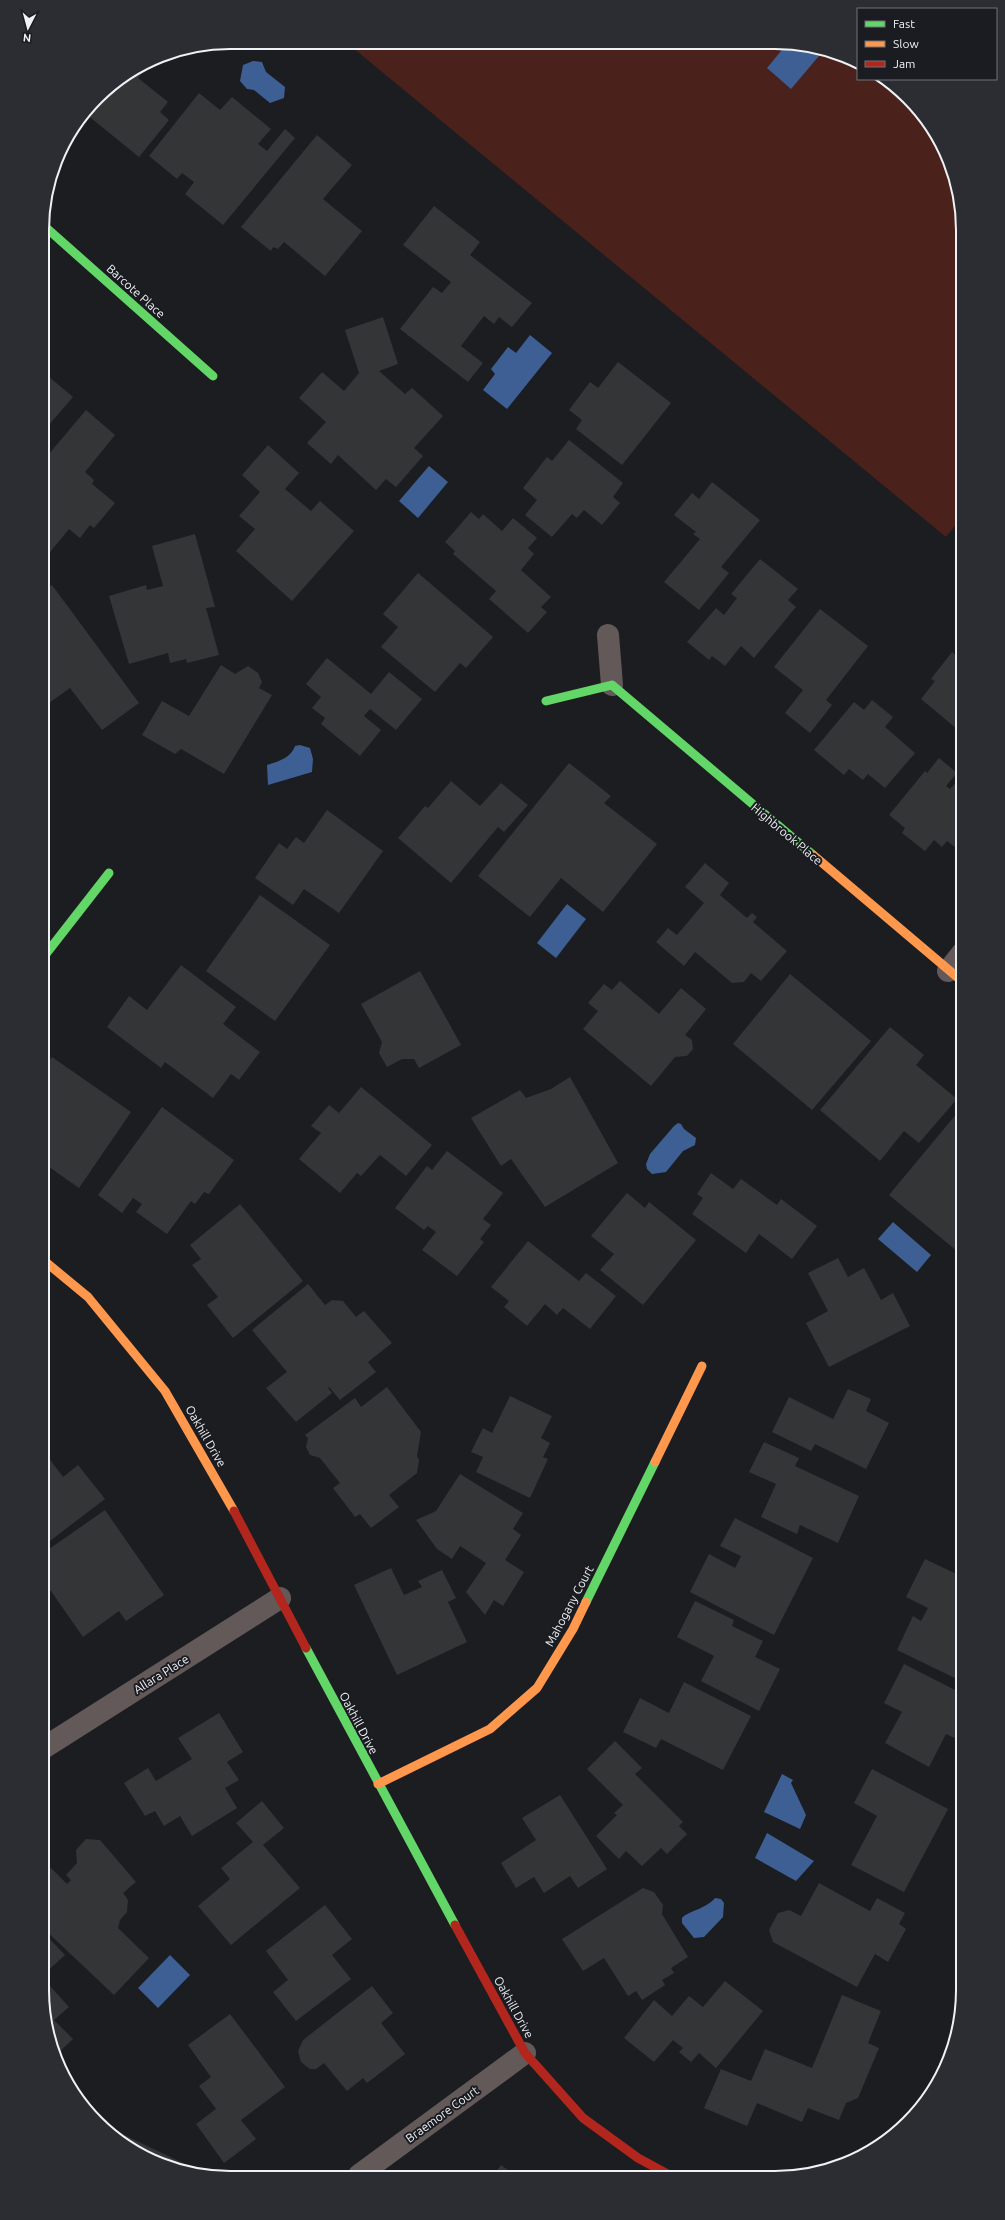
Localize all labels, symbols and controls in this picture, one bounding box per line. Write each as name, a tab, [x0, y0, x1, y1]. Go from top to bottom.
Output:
north arrow	[8, 8, 48, 48]
legend	[857, 8, 997, 80]
text: Fast	[893, 17, 915, 30]
text: N	[22, 32, 32, 44]
text: Slow	[893, 37, 919, 50]
text: Jam	[893, 57, 915, 70]
street label: Barcote Place	[104, 262, 168, 320]
street label: Highbrook Place	[749, 801, 825, 867]
street label: Oakhill Drive	[183, 1403, 229, 1469]
street label: Mahogany Court	[542, 1563, 596, 1648]
street label: Allara Place	[131, 1652, 191, 1696]
street label: Oakhill Drive	[337, 1690, 381, 1756]
street label: Oakhill Drive	[492, 1974, 536, 2040]
street label: Braemore Court	[403, 2083, 481, 2145]

